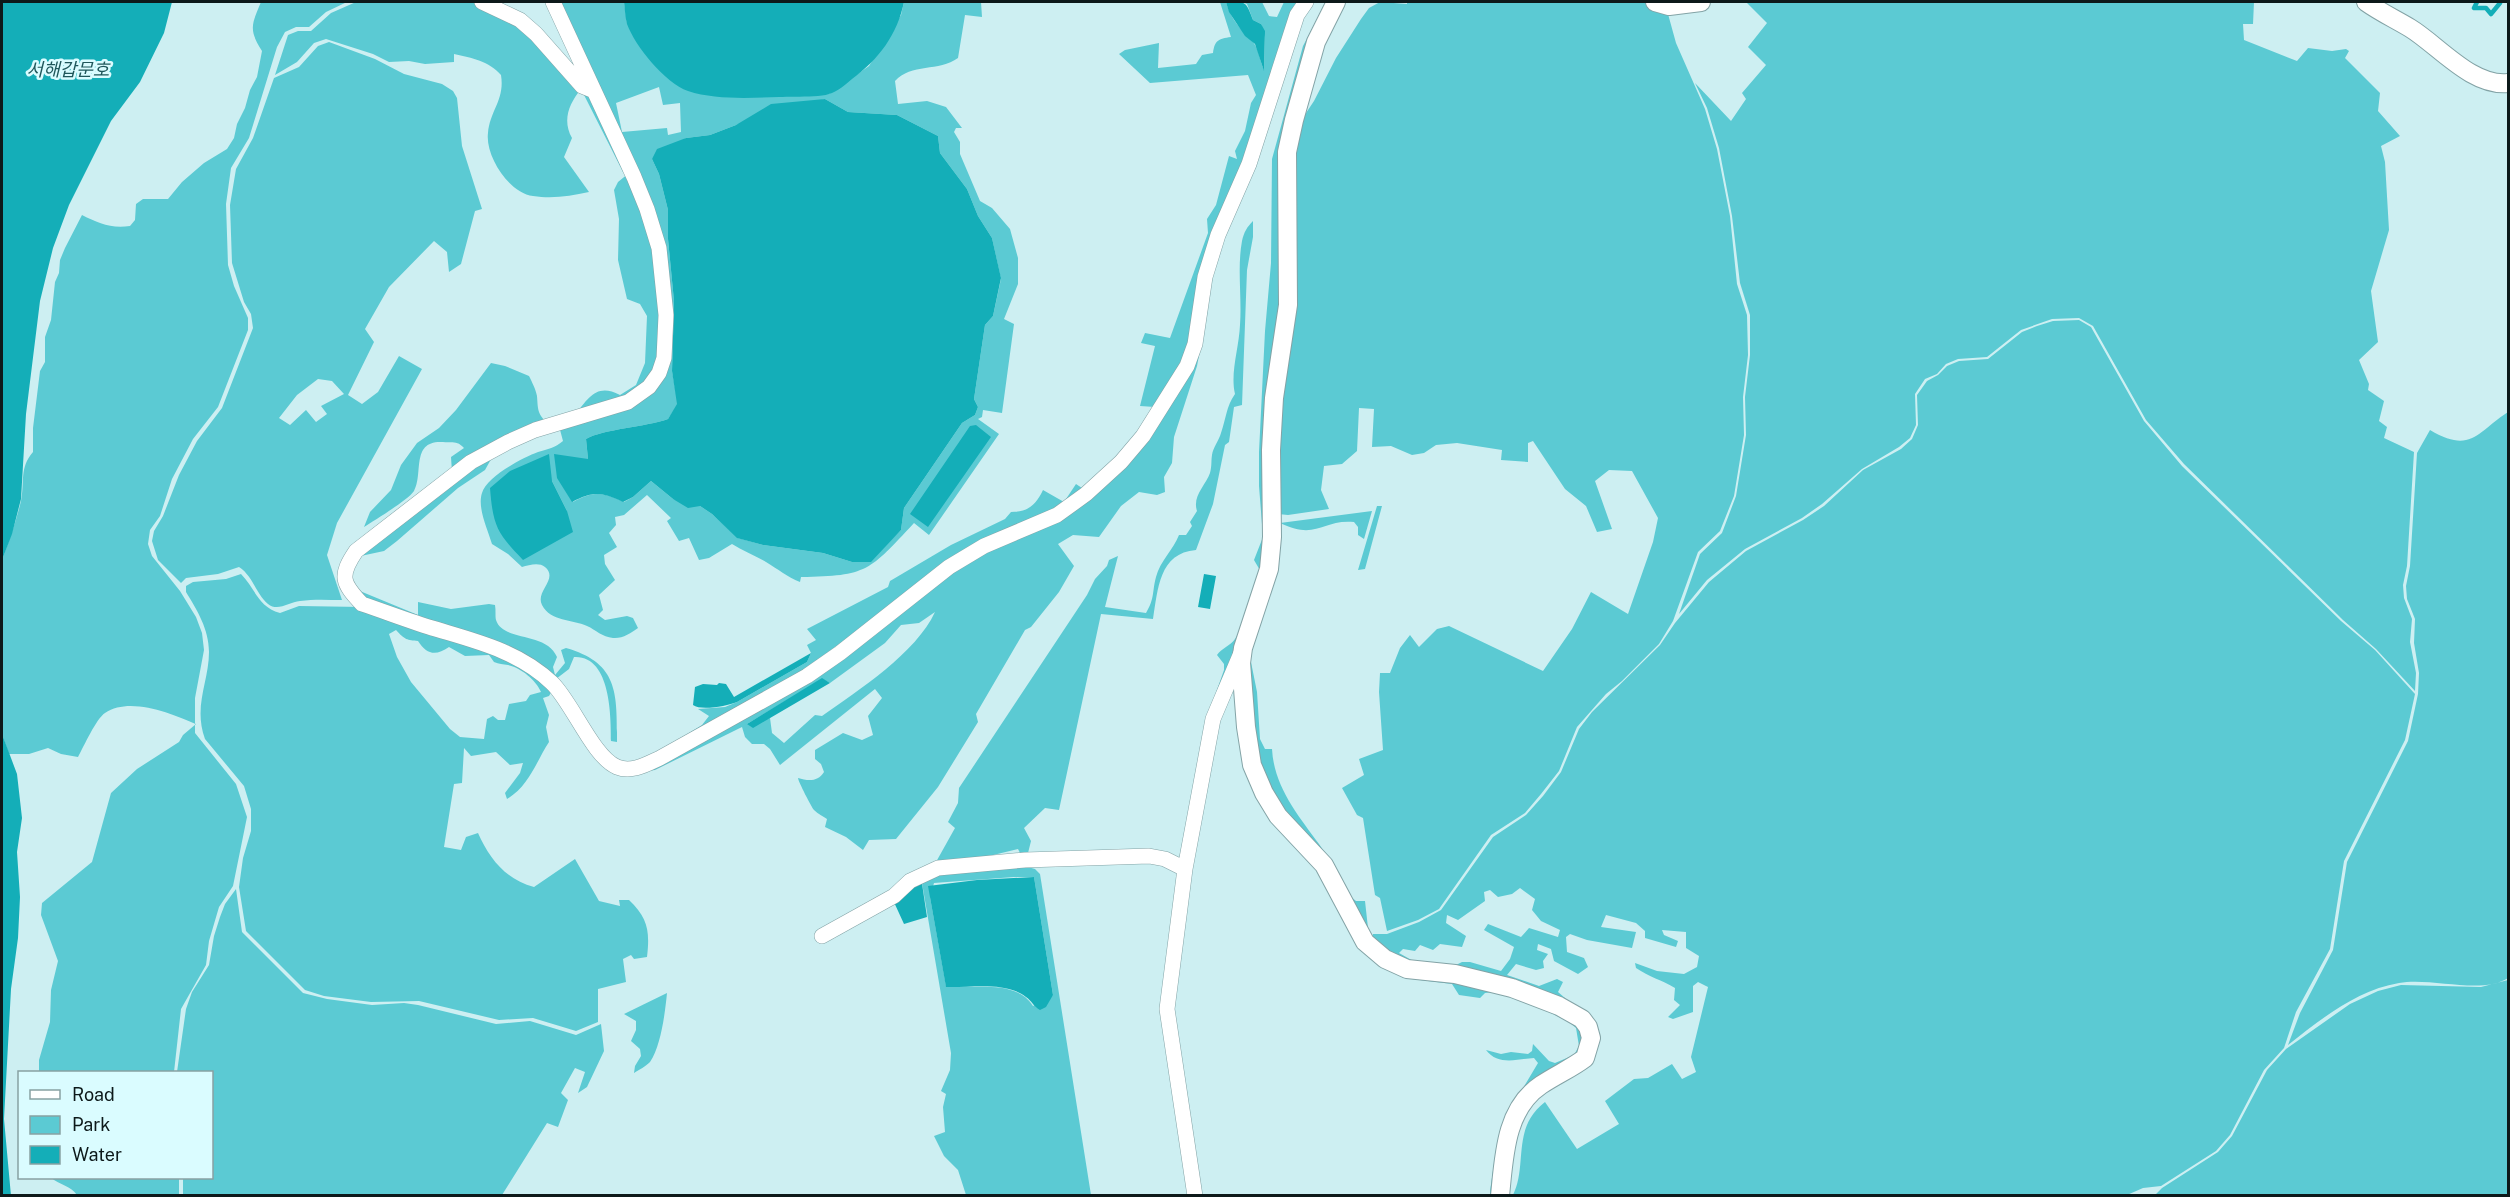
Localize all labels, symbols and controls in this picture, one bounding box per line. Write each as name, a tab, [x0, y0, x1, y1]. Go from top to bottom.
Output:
water label: 서해갑문호	[27, 59, 111, 80]
legend	[18, 1071, 213, 1179]
text: Road	[72, 1084, 115, 1105]
text: Park	[72, 1114, 110, 1135]
text: Water	[72, 1144, 122, 1165]

